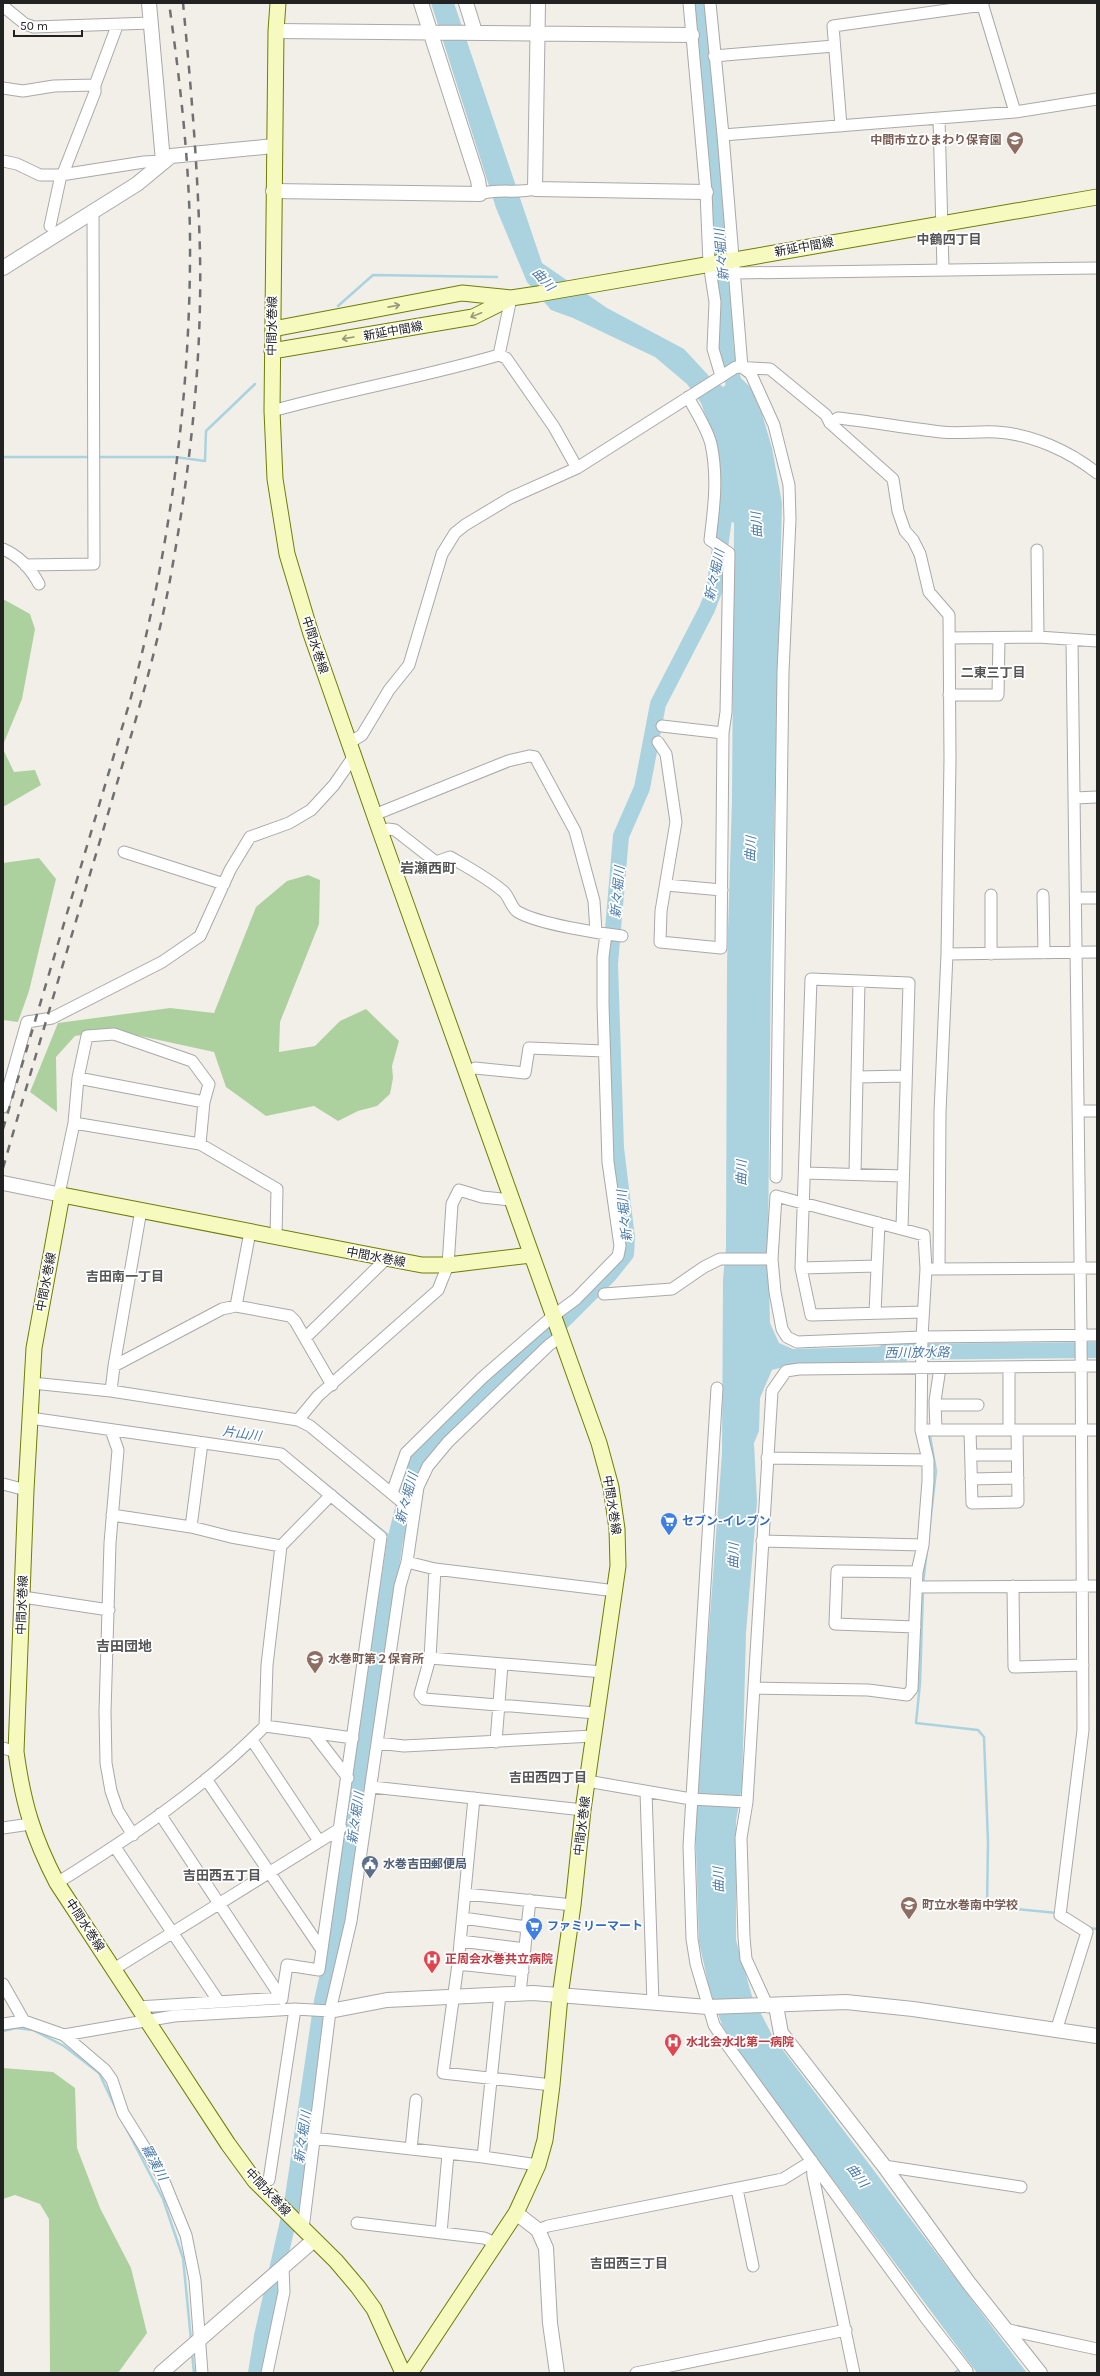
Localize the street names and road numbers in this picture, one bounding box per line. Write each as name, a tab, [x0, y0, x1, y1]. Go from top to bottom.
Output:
street label: 新延中間線	[773, 235, 835, 259]
street label: 中間水巻線	[264, 296, 280, 356]
street label: 新延中間線	[362, 319, 424, 343]
street label: 中間水巻線	[299, 614, 331, 676]
street label: 中間水巻線	[345, 1244, 407, 1270]
street label: 中間水巻線	[33, 1251, 59, 1313]
street label: 中間水巻線	[600, 1474, 624, 1536]
street label: 中間水巻線	[14, 1575, 30, 1635]
street label: 中間水巻線	[571, 1795, 593, 1857]
street label: 中間水巻線	[63, 1896, 107, 1954]
street label: 中間水巻線	[242, 2165, 294, 2219]

